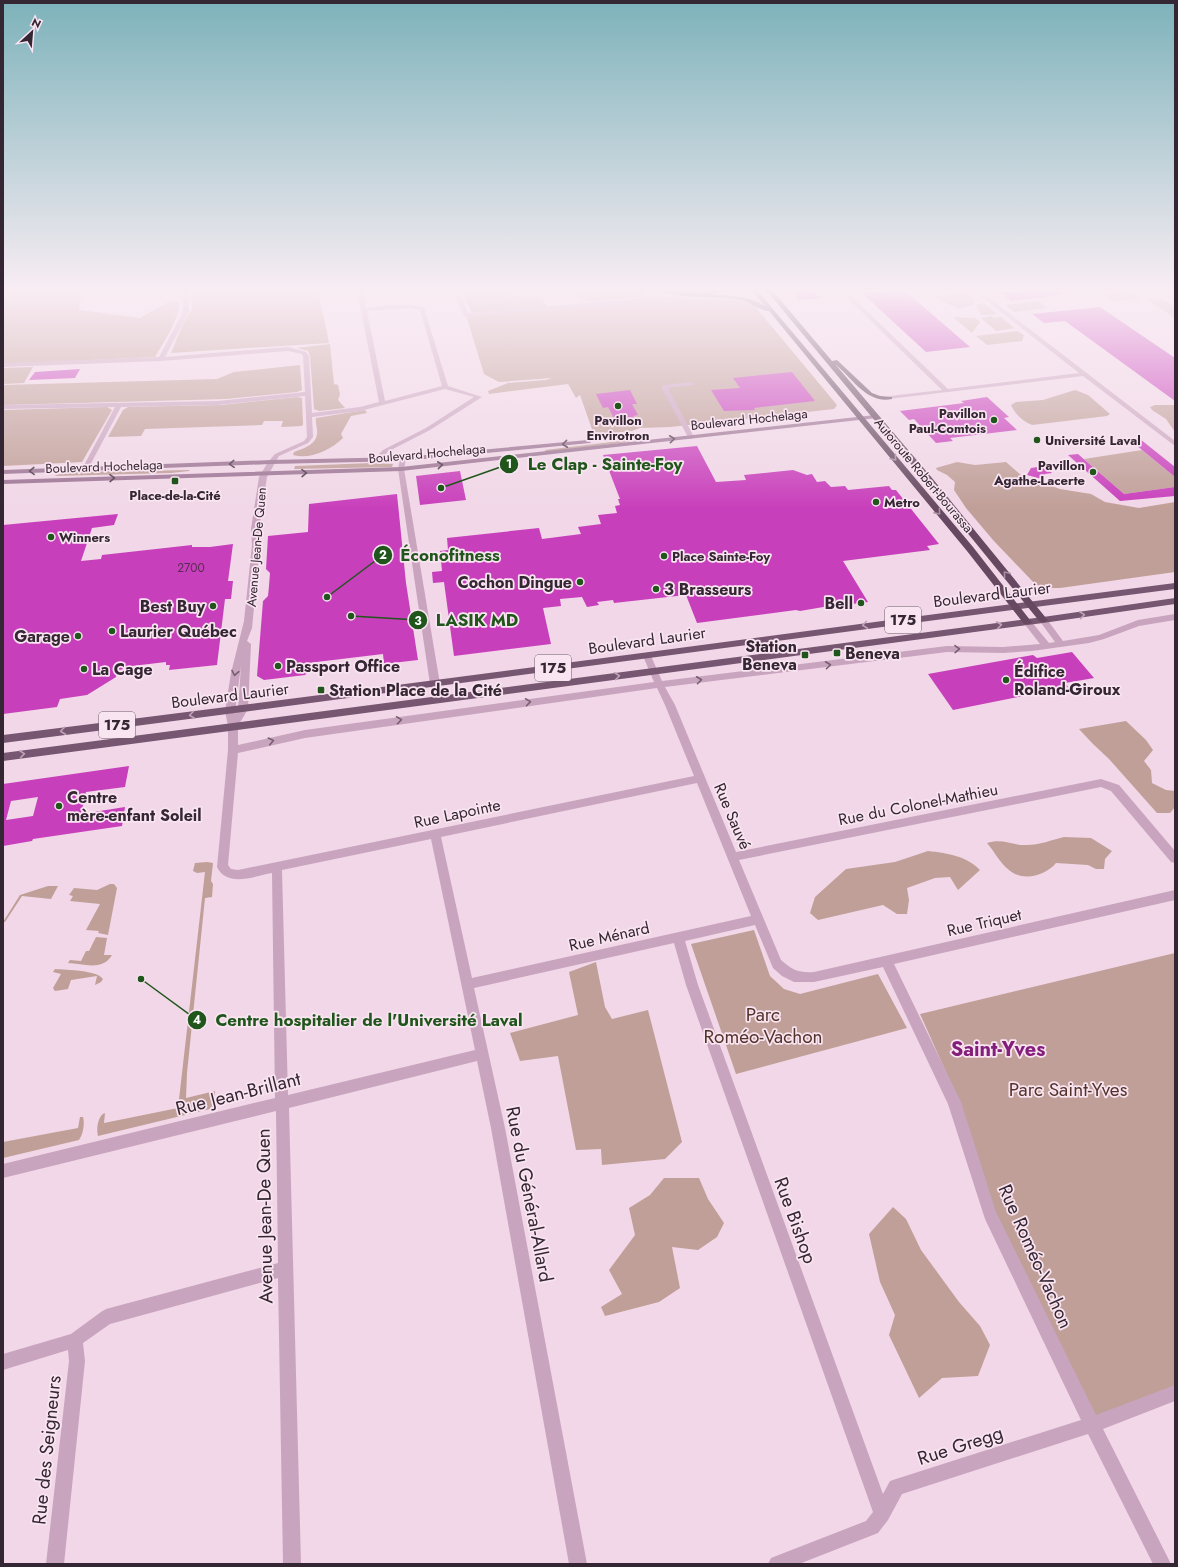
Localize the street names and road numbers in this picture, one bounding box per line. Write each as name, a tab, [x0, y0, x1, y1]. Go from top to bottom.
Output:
street label: Boulevard Hochelaga	[690, 404, 808, 435]
street label: Autoroute Robert-Bourassa	[870, 414, 977, 537]
street label: Boulevard Hochelaga	[368, 439, 486, 468]
street label: Boulevard Hochelaga	[45, 455, 163, 478]
street label: Avenue Jean-De Quen	[242, 486, 271, 608]
street label: Boulevard Laurier	[932, 576, 1053, 613]
road number: 175	[885, 607, 921, 633]
street label: Boulevard Laurier	[587, 621, 708, 660]
road number: 175	[535, 655, 571, 681]
street label: Boulevard Laurier	[170, 677, 291, 714]
road number: 175	[99, 712, 135, 738]
street label: Rue du Colonel-Mathieu	[836, 778, 1000, 831]
street label: Rue Sauvé	[708, 779, 757, 853]
street label: Rue Lapointe	[412, 793, 502, 834]
street label: Rue Triquet	[945, 903, 1024, 942]
street label: Rue Ménard	[566, 916, 652, 957]
street label: Rue Jean-Brillant	[173, 1065, 304, 1122]
street label: Rue du Général-Allard	[499, 1104, 560, 1284]
street label: Avenue Jean-De Quen	[249, 1128, 280, 1304]
street label: Rue Bishop	[767, 1173, 824, 1267]
street label: Rue Roméo-Vachon	[992, 1180, 1079, 1333]
street label: Rue des Seigneurs	[25, 1374, 68, 1526]
street label: Rue Gregg	[914, 1419, 1006, 1472]

